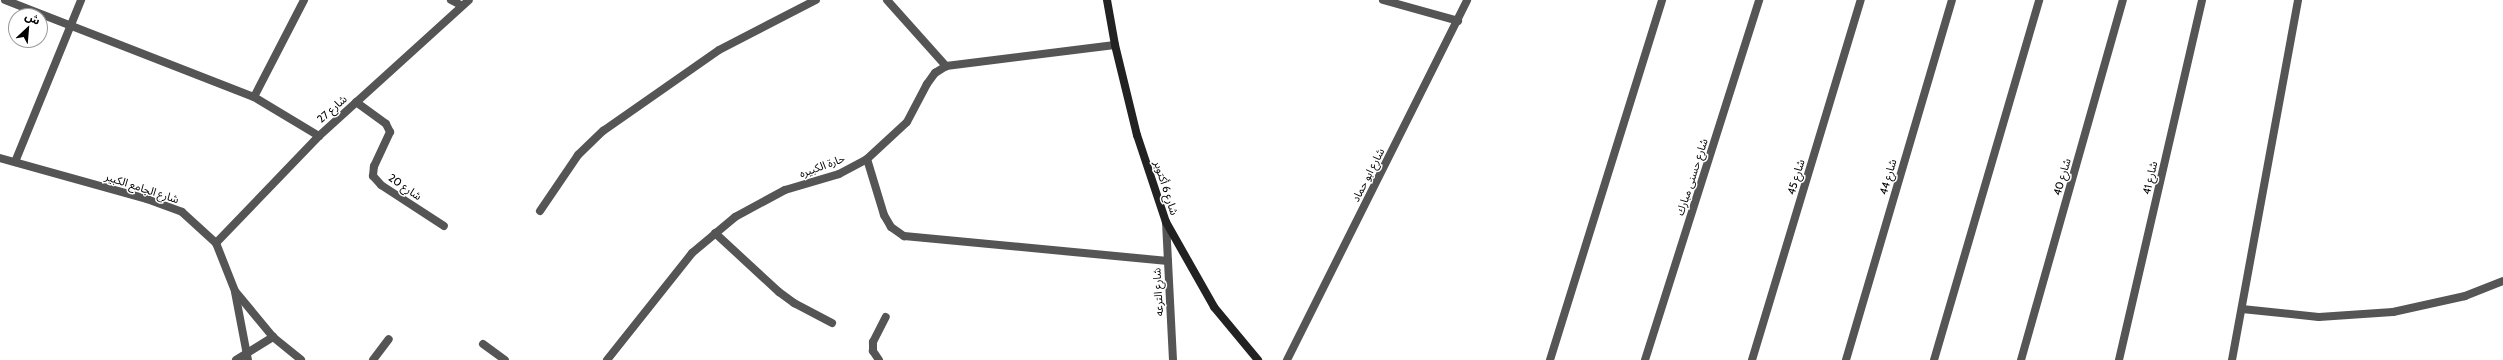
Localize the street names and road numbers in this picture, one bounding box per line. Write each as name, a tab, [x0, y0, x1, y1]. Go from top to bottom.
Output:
street label: شارع 27	[315, 92, 349, 126]
street label: شارع حسنى مبارك	[1673, 137, 1711, 217]
street label: شارع ابو حماد	[1349, 146, 1387, 204]
street label: حارة الكبيره	[797, 152, 847, 180]
street label: شارع 40	[2050, 157, 2074, 197]
street label: شارع 45	[1784, 158, 1808, 196]
street label: شارع 44	[1877, 158, 1899, 196]
street label: شارع 6 أكتوبر	[1151, 159, 1181, 217]
street label: شارع 41	[2140, 160, 2160, 196]
street label: شارع الجامع الكبير	[103, 170, 181, 206]
street label: شارع 20	[386, 171, 424, 203]
street label: شارع الترعه	[1150, 267, 1166, 317]

